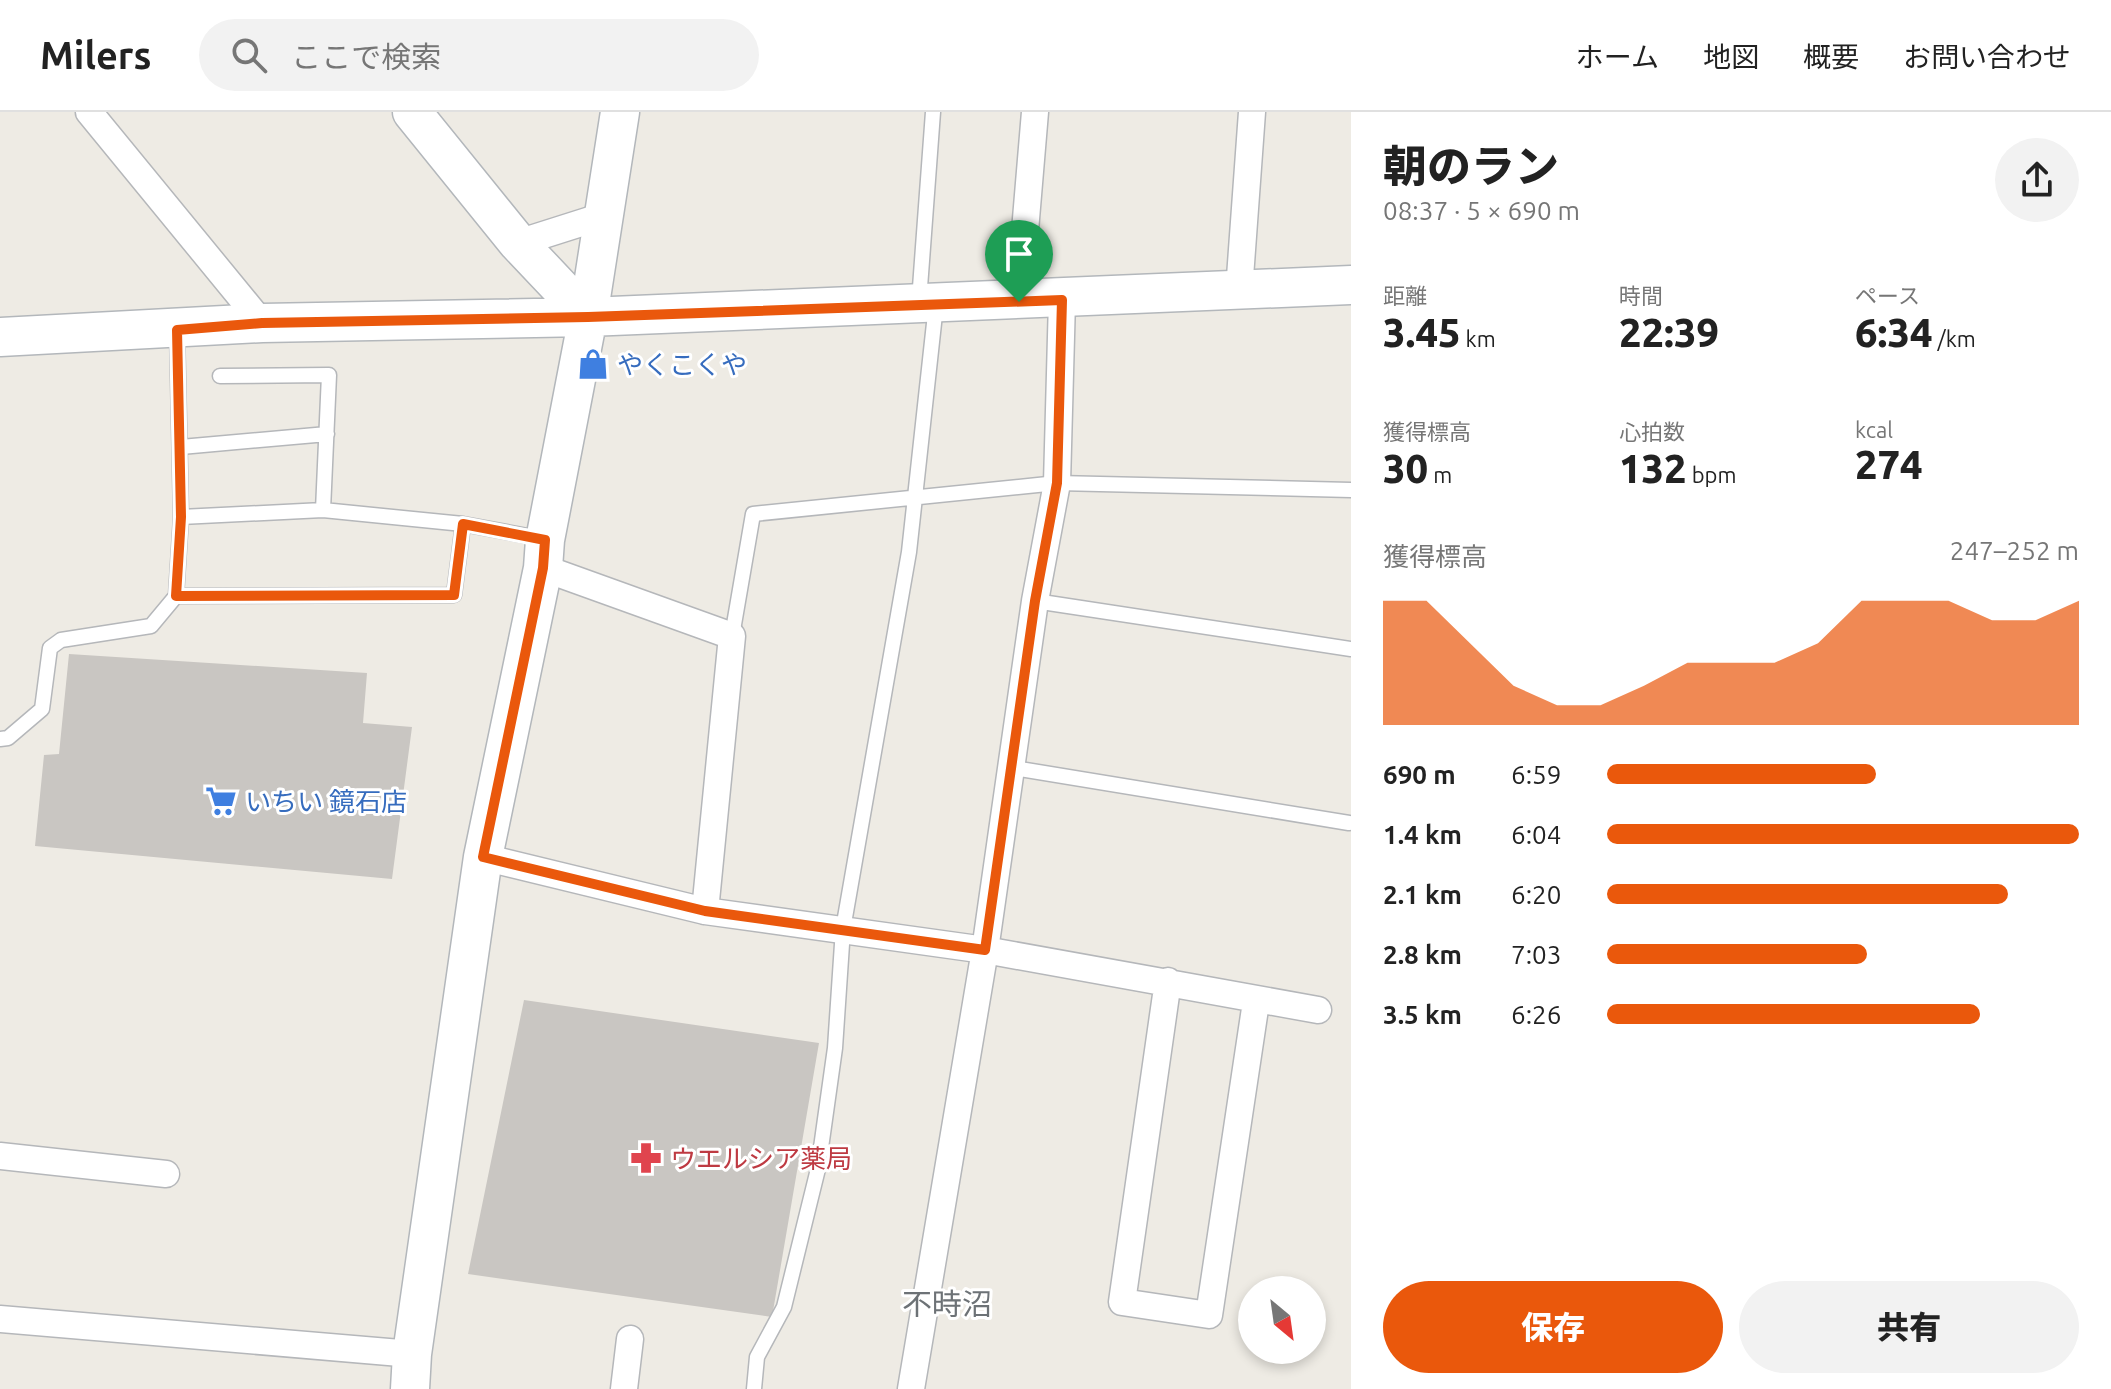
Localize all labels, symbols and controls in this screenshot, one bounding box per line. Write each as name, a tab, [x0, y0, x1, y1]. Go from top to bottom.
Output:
search box	[199, 19, 759, 91]
icon: search	[227, 33, 271, 77]
text: Milers	[40, 34, 151, 76]
text: ここで検索	[291, 40, 441, 74]
text: ホーム	[1576, 41, 1659, 72]
text: 地図	[1703, 41, 1759, 72]
text: 概要	[1803, 41, 1859, 72]
text: お問い合わせ	[1903, 41, 2071, 72]
button: share	[1995, 138, 2079, 222]
text: 朝のラン	[1383, 141, 1559, 190]
text: 08:37 · 5 × 690 m	[1383, 196, 1580, 225]
pin	[985, 220, 1053, 302]
icon: arrive	[997, 232, 1041, 276]
text: 距離	[1383, 283, 1427, 308]
text: 時間	[1619, 283, 1663, 308]
text: ペース	[1855, 283, 1920, 308]
text: 3.45	[1383, 310, 1461, 355]
text: 22:39	[1619, 310, 1719, 355]
text: 6:34	[1855, 310, 1933, 355]
text: km	[1461, 326, 1496, 351]
text: /km	[1933, 326, 1976, 351]
shop icon: やくこくや	[576, 347, 610, 381]
place label: やくこくや	[617, 350, 747, 379]
text: kcal	[1855, 417, 1893, 442]
text: 獲得標高	[1383, 419, 1471, 444]
text: 心拍数	[1619, 419, 1685, 444]
text: 274	[1855, 442, 1923, 487]
text: 30	[1383, 446, 1428, 491]
text: 132	[1619, 446, 1687, 491]
text: m	[1428, 462, 1452, 487]
text: bpm	[1687, 462, 1736, 487]
text: 247–252 m	[1950, 536, 2079, 565]
text: 獲得標高	[1383, 542, 1487, 571]
text: 690 m	[1383, 760, 1456, 789]
text: 6:59	[1511, 760, 1561, 789]
supermarket icon: いちい 鏡石店	[204, 784, 238, 818]
place label: いちい 鏡石店	[245, 787, 407, 816]
text: 1.4 km	[1383, 820, 1462, 849]
text: 6:04	[1511, 820, 1561, 849]
text: 2.1 km	[1383, 880, 1462, 909]
text: 6:20	[1511, 880, 1561, 909]
text: 2.8 km	[1383, 940, 1462, 969]
text: 7:03	[1511, 940, 1561, 969]
text: 3.5 km	[1383, 1000, 1462, 1029]
text: 6:26	[1511, 1000, 1561, 1029]
pharmacy icon: ウエルシア薬局	[629, 1141, 663, 1175]
place label: ウエルシア薬局	[670, 1144, 852, 1173]
north arrow	[1238, 1276, 1326, 1364]
map controls	[1238, 1276, 1326, 1364]
button: 保存	[1383, 1281, 1723, 1373]
button: 共有	[1739, 1281, 2079, 1373]
district label: 不時沼	[902, 1287, 992, 1321]

